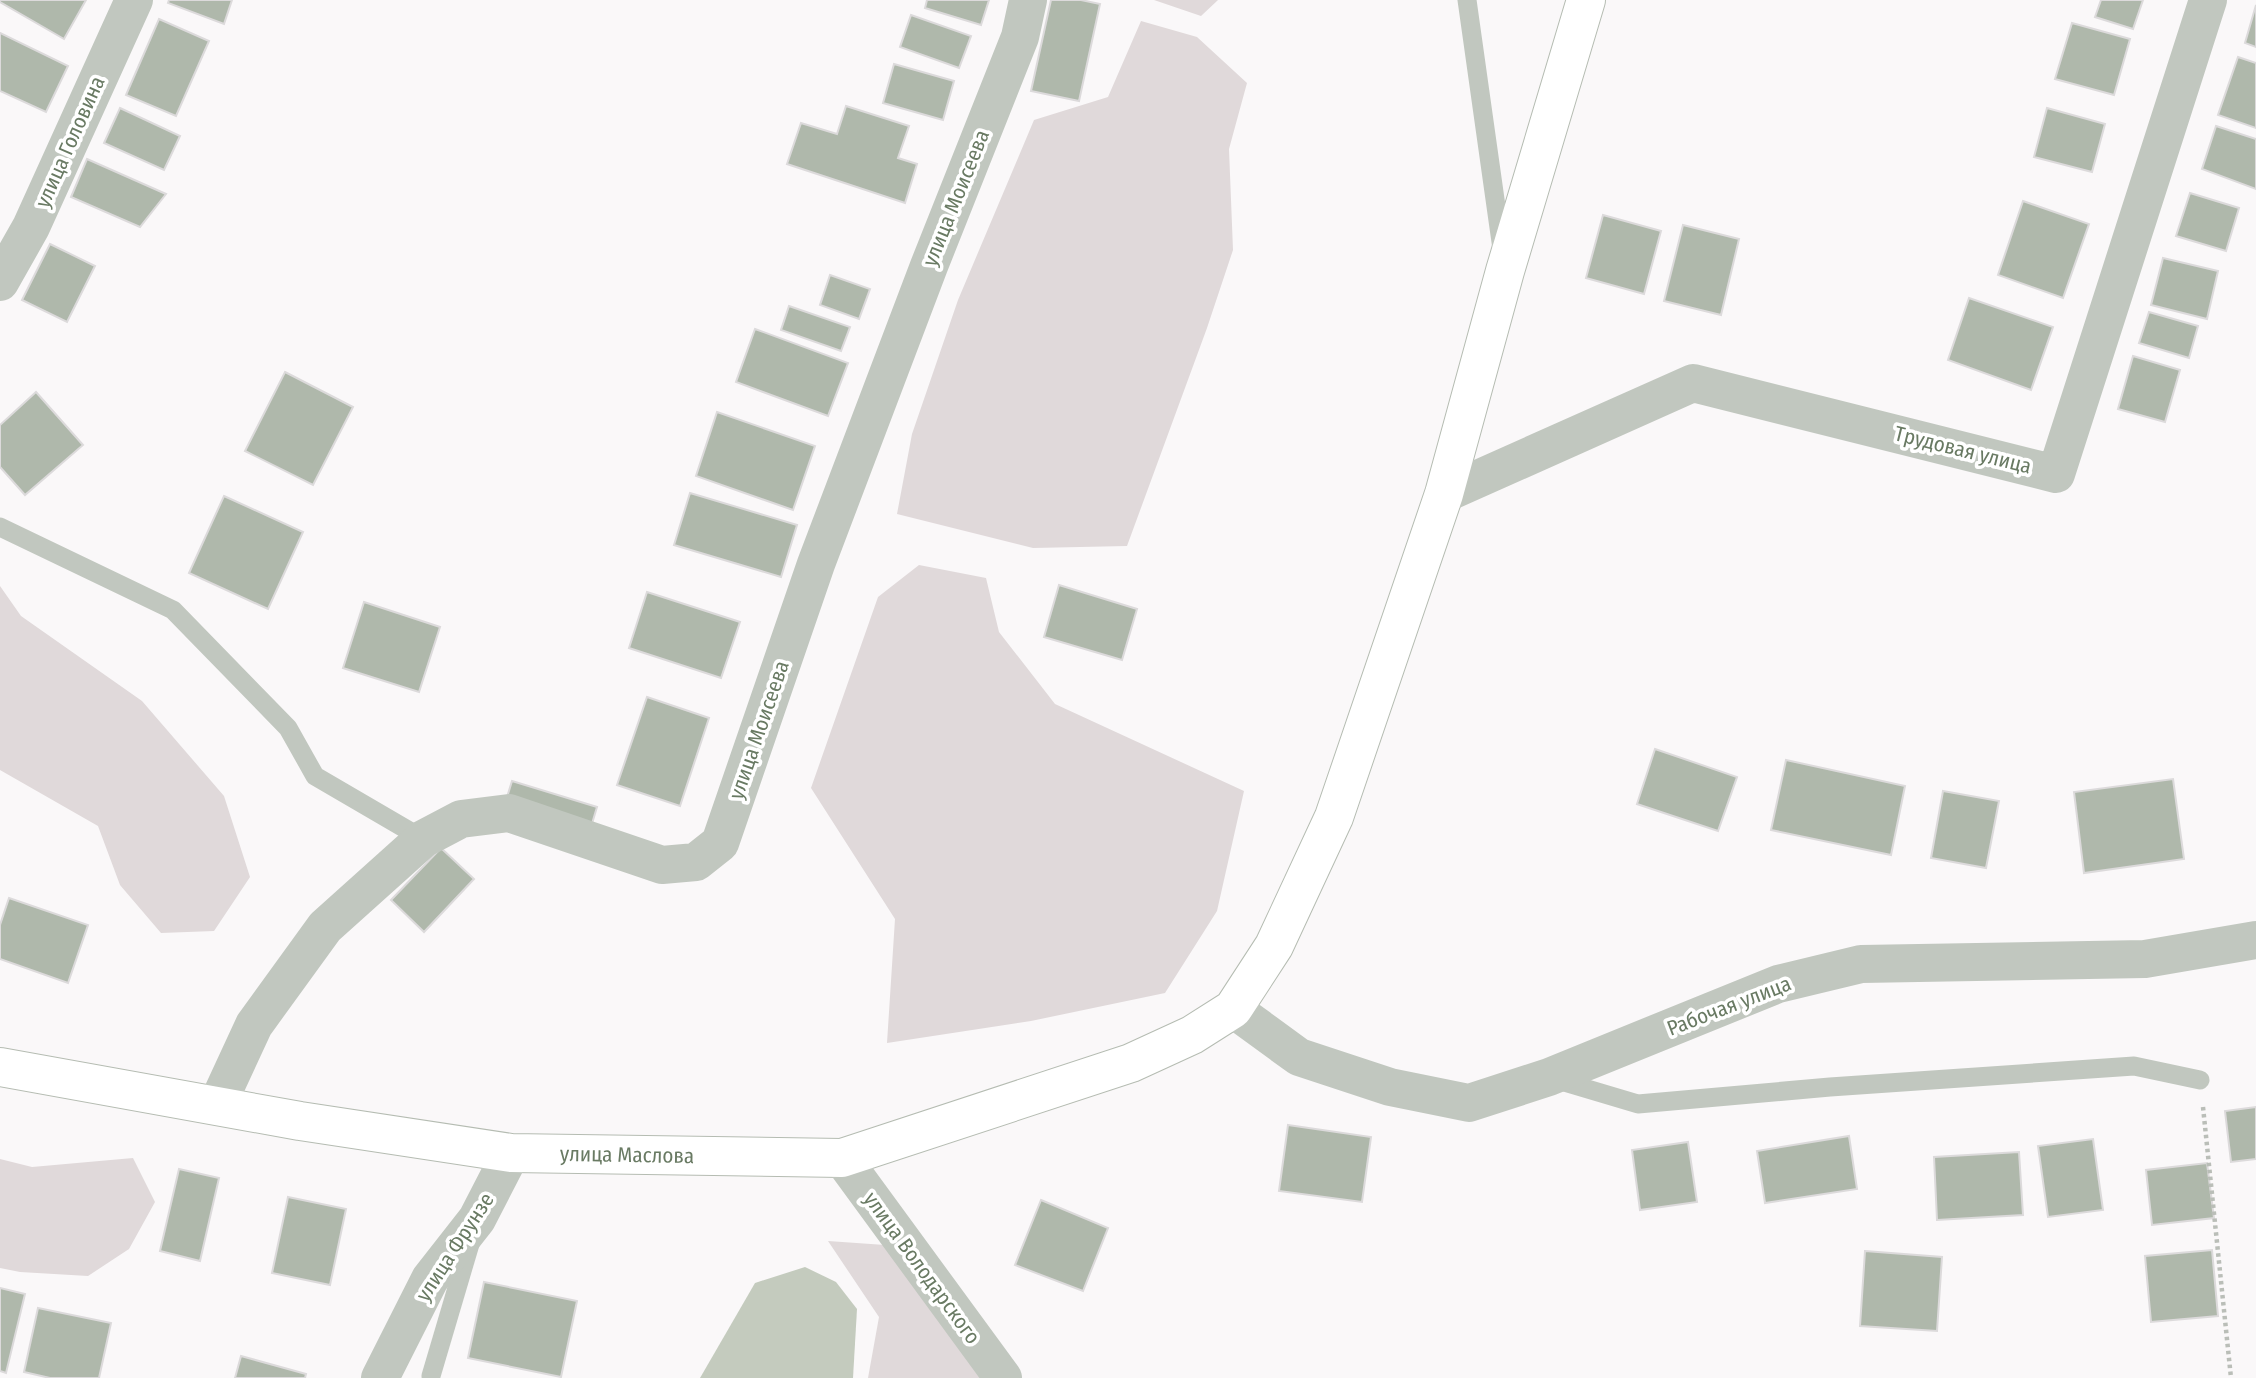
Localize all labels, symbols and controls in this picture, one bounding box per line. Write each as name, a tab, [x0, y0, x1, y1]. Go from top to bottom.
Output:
street label: улица Головина	[29, 72, 111, 212]
street label: улица Моисеева	[917, 126, 995, 270]
street label: Трудовая улица	[1892, 420, 2034, 480]
street label: улица Моисеева	[723, 657, 795, 803]
street label: Рабочая улица	[1663, 970, 1795, 1042]
street label: улица Маслова	[560, 1141, 694, 1169]
street label: улица Володарского	[858, 1187, 986, 1349]
street label: улица Фрунзе	[410, 1188, 500, 1306]

